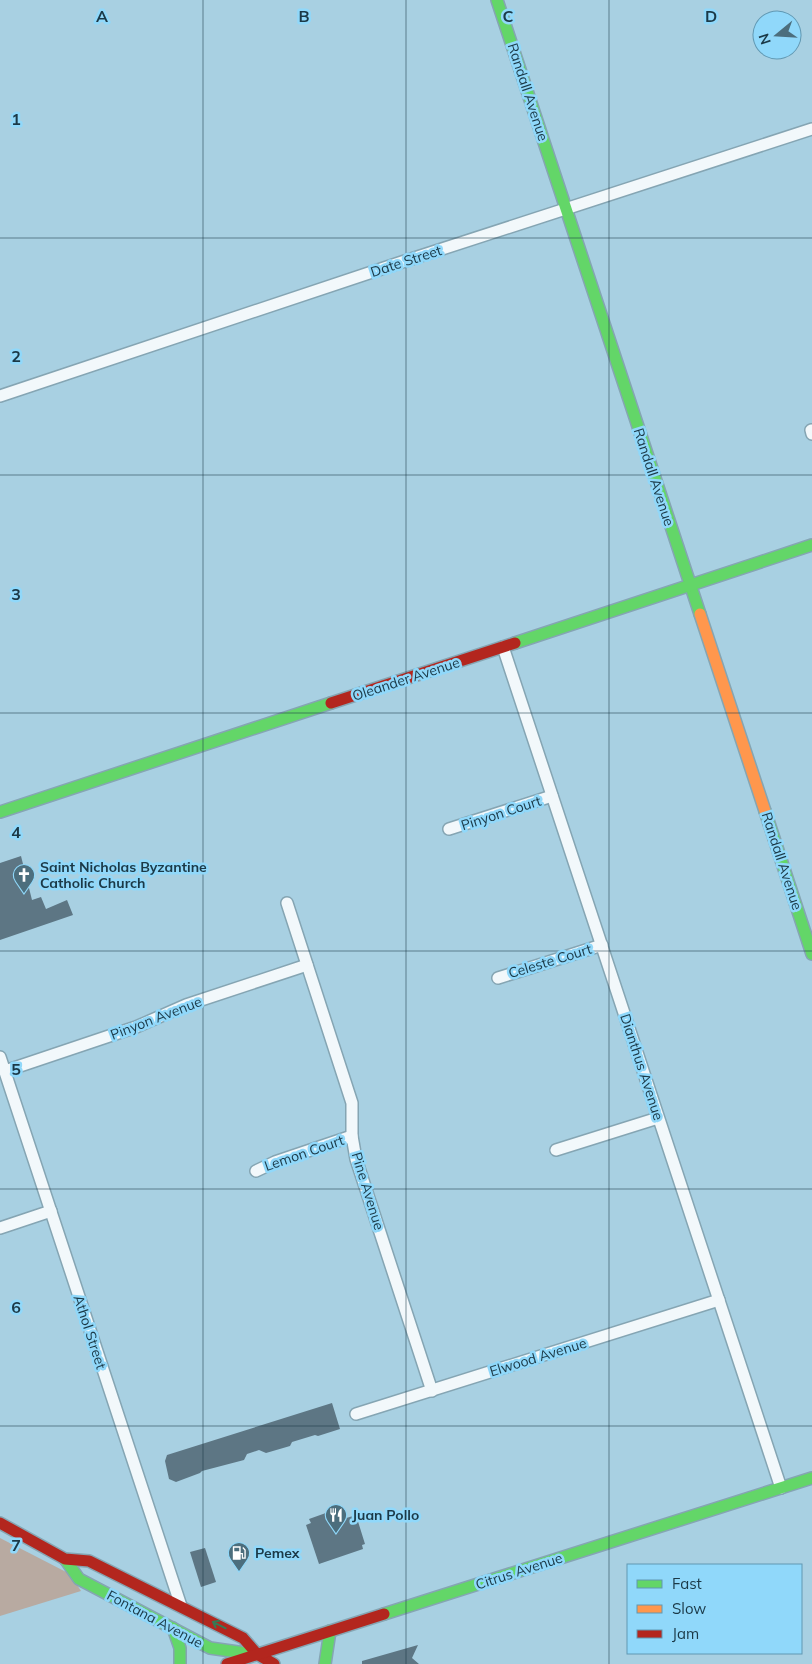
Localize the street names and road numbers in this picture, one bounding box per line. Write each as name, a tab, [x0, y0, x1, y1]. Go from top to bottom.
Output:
street label: Randall Avenue	[504, 41, 552, 143]
street label: Date Street	[368, 241, 444, 281]
street label: Randall Avenue	[630, 426, 678, 528]
street label: Oleander Avenue	[350, 653, 462, 705]
street label: Pinyon Court	[459, 792, 543, 834]
street label: Randall Avenue	[758, 810, 806, 912]
street label: Celeste Court	[506, 940, 594, 982]
street label: Pinyon Avenue	[108, 992, 204, 1044]
street label: Dianthus Avenue	[616, 1011, 668, 1123]
street label: Lemon Court	[262, 1131, 346, 1175]
street label: Pine Avenue	[348, 1150, 388, 1232]
street label: Athol Street	[70, 1293, 110, 1371]
street label: Elwood Avenue	[487, 1334, 589, 1380]
street label: Citrus Avenue	[473, 1548, 565, 1594]
street label: Fontana Avenue	[104, 1586, 206, 1652]

